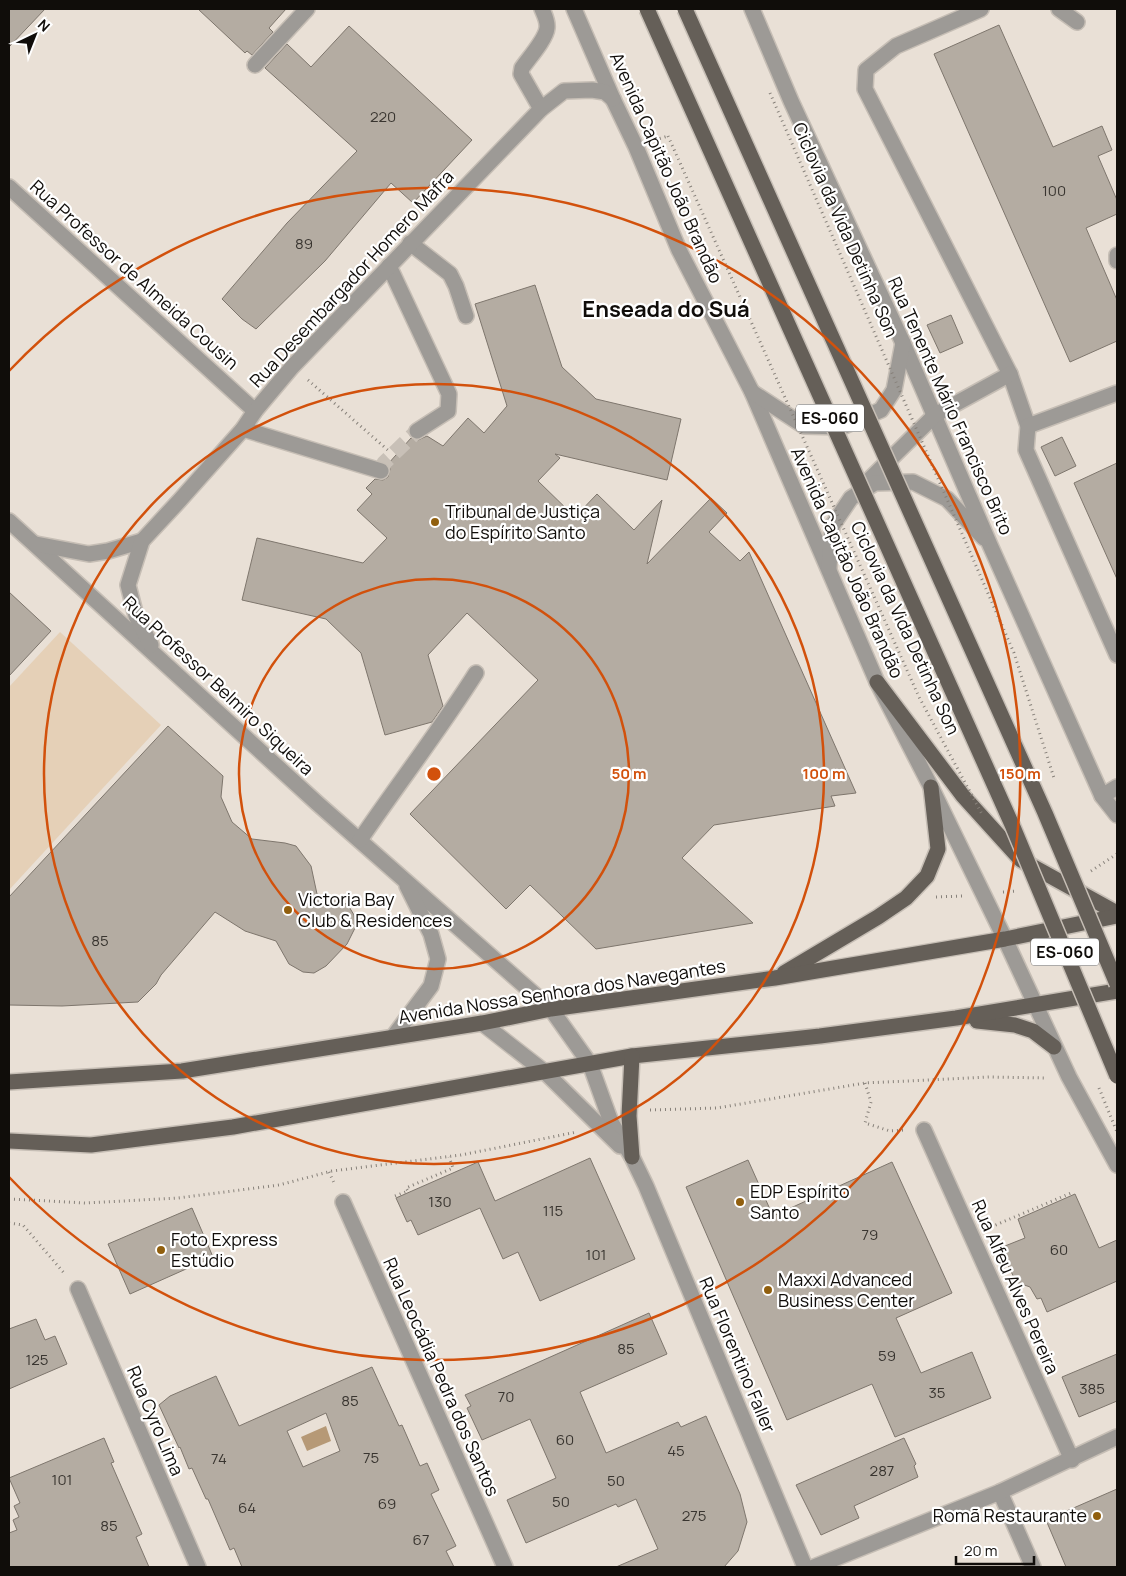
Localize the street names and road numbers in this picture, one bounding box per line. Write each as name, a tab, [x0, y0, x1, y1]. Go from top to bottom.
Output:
street label: Avenida Capitão João Brandão	[605, 48, 729, 287]
street label: Ciclovia da Vida Detinha Son	[788, 118, 904, 341]
street label: Rua Desembargador Homero Mafra	[244, 164, 459, 392]
street label: Rua Professor de Almeida Cousin	[25, 174, 244, 374]
street label: Rua Tenente Mário Francisco Brito	[883, 273, 1019, 538]
road number: ES-060	[796, 404, 864, 432]
street label: Avenida Capitão João Brandão	[786, 443, 910, 682]
street label: Ciclovia da Vida Detinha Son	[846, 517, 966, 738]
street label: Rua Professor Belmiro Siqueira	[118, 590, 319, 780]
road number: ES-060	[1031, 939, 1099, 966]
street label: Avenida Nossa Senhora dos Navegantes	[396, 953, 727, 1029]
street label: Rua Alfeu Alves Pereira	[967, 1196, 1065, 1378]
street label: Rua Leocádia Pedra dos Santos	[378, 1253, 506, 1500]
street label: Rua Florentino Faller	[694, 1273, 782, 1437]
street label: Rua Cyro Lima	[122, 1362, 190, 1479]

